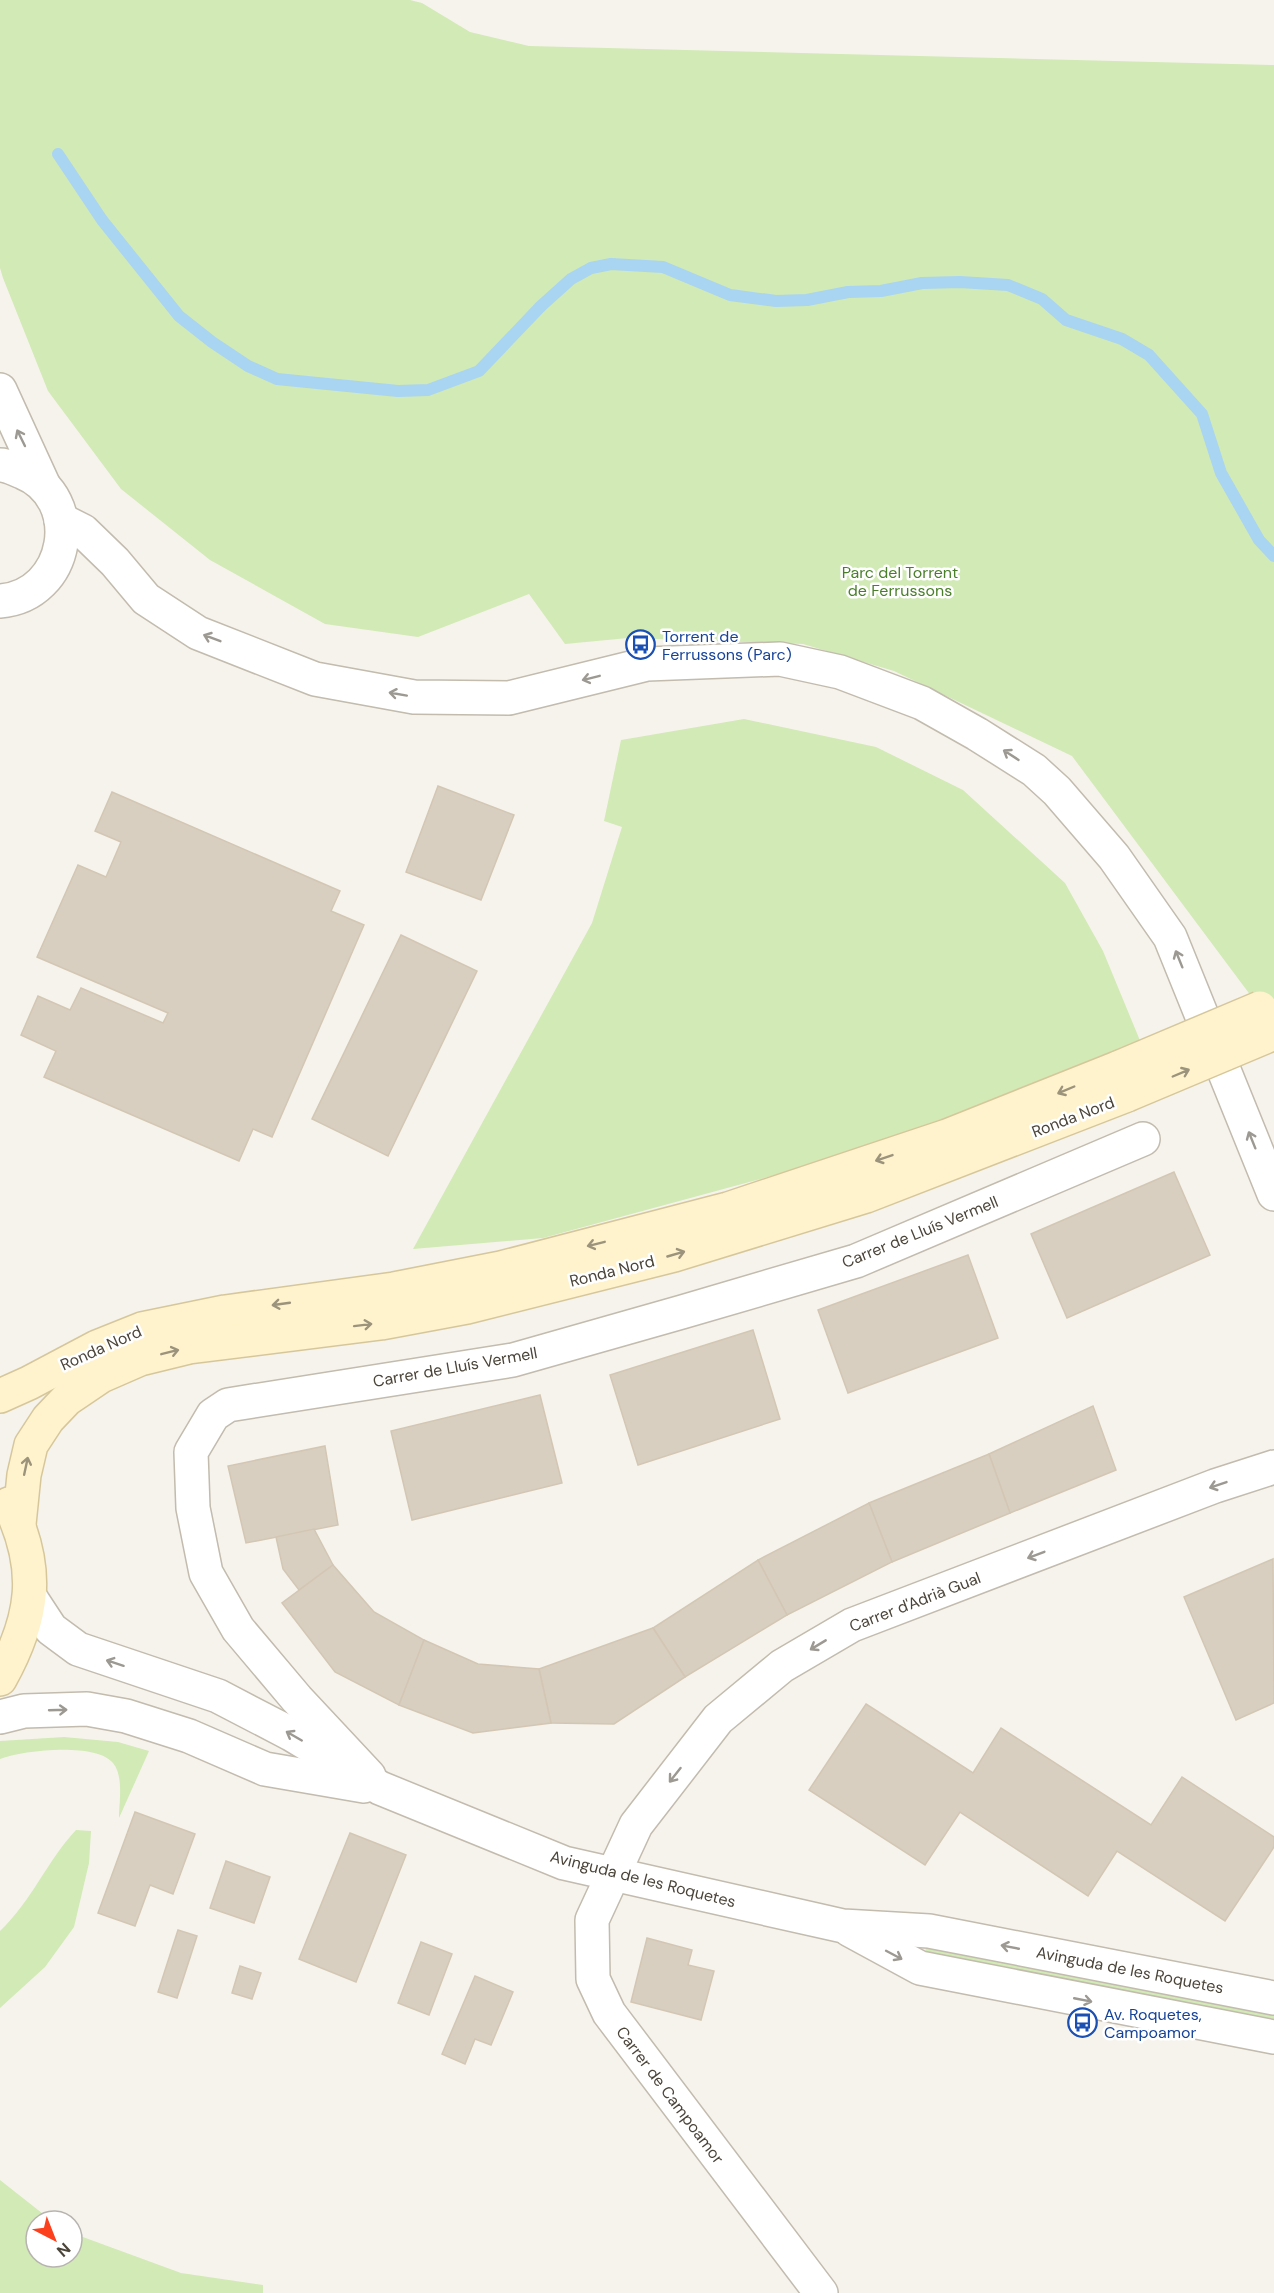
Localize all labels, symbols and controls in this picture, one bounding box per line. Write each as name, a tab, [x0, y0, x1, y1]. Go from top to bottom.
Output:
one-way arrow	[14, 430, 26, 448]
park label: Parc del Torrent de Ferrussons	[842, 562, 958, 601]
place label: Torrent de Ferrussons (Parc)	[662, 626, 792, 665]
bus stop icon: Torrent de Ferrussons (Parc)	[625, 629, 657, 661]
one-way arrow	[204, 632, 222, 643]
one-way arrow	[581, 672, 600, 684]
one-way arrow	[389, 688, 409, 699]
one-way arrow	[1003, 749, 1020, 762]
one-way arrow	[1173, 950, 1184, 969]
one-way arrow	[1171, 1067, 1190, 1078]
one-way arrow	[1057, 1085, 1076, 1096]
street label: Ronda Nord	[1029, 1092, 1117, 1142]
one-way arrow	[1246, 1131, 1257, 1149]
one-way arrow	[875, 1153, 894, 1164]
street label: Carrer de Lluís Vermell	[839, 1191, 1001, 1273]
one-way arrow	[587, 1239, 606, 1251]
one-way arrow	[666, 1248, 685, 1259]
street label: Ronda Nord	[567, 1250, 657, 1292]
one-way arrow	[272, 1299, 292, 1310]
one-way arrow	[353, 1320, 373, 1331]
street label: Ronda Nord	[57, 1321, 145, 1375]
street label: Carrer de Lluís Vermell	[371, 1342, 539, 1392]
one-way arrow	[160, 1345, 179, 1357]
one-way arrow	[21, 1457, 32, 1476]
one-way arrow	[1209, 1480, 1228, 1491]
one-way arrow	[1027, 1550, 1046, 1561]
street label: Carrer d'Adrià Gual	[846, 1567, 984, 1637]
one-way arrow	[810, 1639, 827, 1651]
one-way arrow	[106, 1656, 124, 1667]
one-way arrow	[47, 1705, 67, 1716]
one-way arrow	[286, 1730, 303, 1742]
one-way arrow	[668, 1766, 681, 1782]
street label: Avinguda de les Roquetes	[548, 1846, 738, 1912]
one-way arrow	[1001, 1941, 1021, 1952]
street label: Avinguda de les Roquetes	[1035, 1942, 1225, 1998]
one-way arrow	[885, 1949, 902, 1961]
one-way arrow	[1072, 1995, 1092, 2006]
place label: Av. Roquetes, Campoamor	[1104, 2004, 1202, 2043]
bus stop icon: Av. Roquetes, Campoamor	[1067, 2007, 1099, 2039]
street label: Carrer de Campoamor	[611, 2022, 729, 2168]
north arrow	[24, 2209, 84, 2269]
text: N	[52, 2238, 75, 2261]

